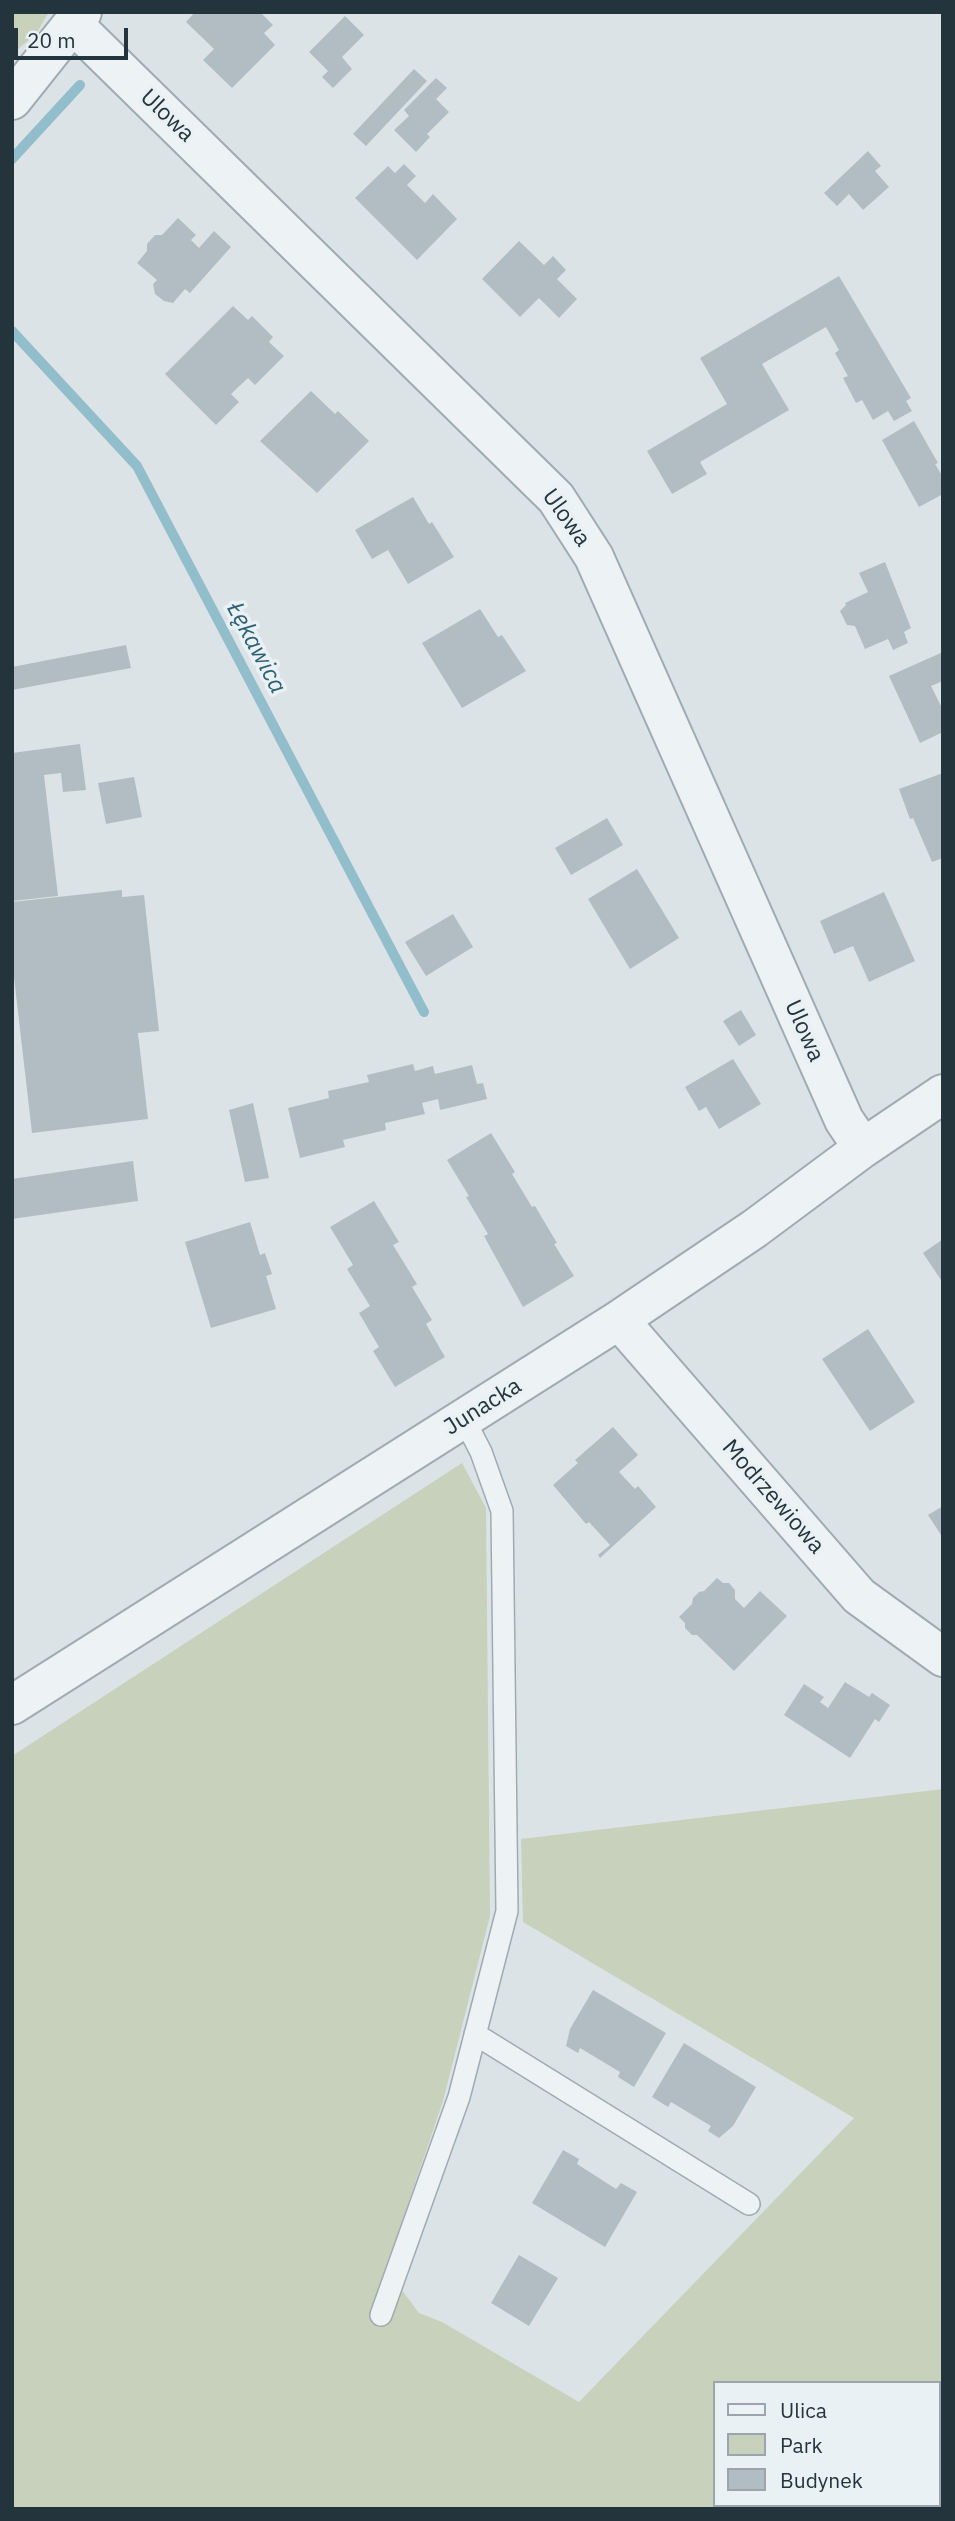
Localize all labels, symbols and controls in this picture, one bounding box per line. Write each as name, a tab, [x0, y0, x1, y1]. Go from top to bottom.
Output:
scale bar	[18, 14, 131, 58]
text: 20 m	[27, 26, 76, 54]
street label: Ulowa	[134, 84, 200, 148]
street label: Ulowa	[536, 484, 596, 552]
water label: Łękawica	[220, 597, 292, 699]
street label: Ulowa	[778, 996, 830, 1066]
street label: Junacka	[439, 1373, 527, 1441]
street label: Modrzewiowa	[716, 1434, 830, 1560]
legend	[713, 2381, 941, 2507]
text: Ulica	[780, 2396, 827, 2424]
text: Park	[780, 2431, 823, 2459]
text: Budynek	[780, 2466, 863, 2494]

